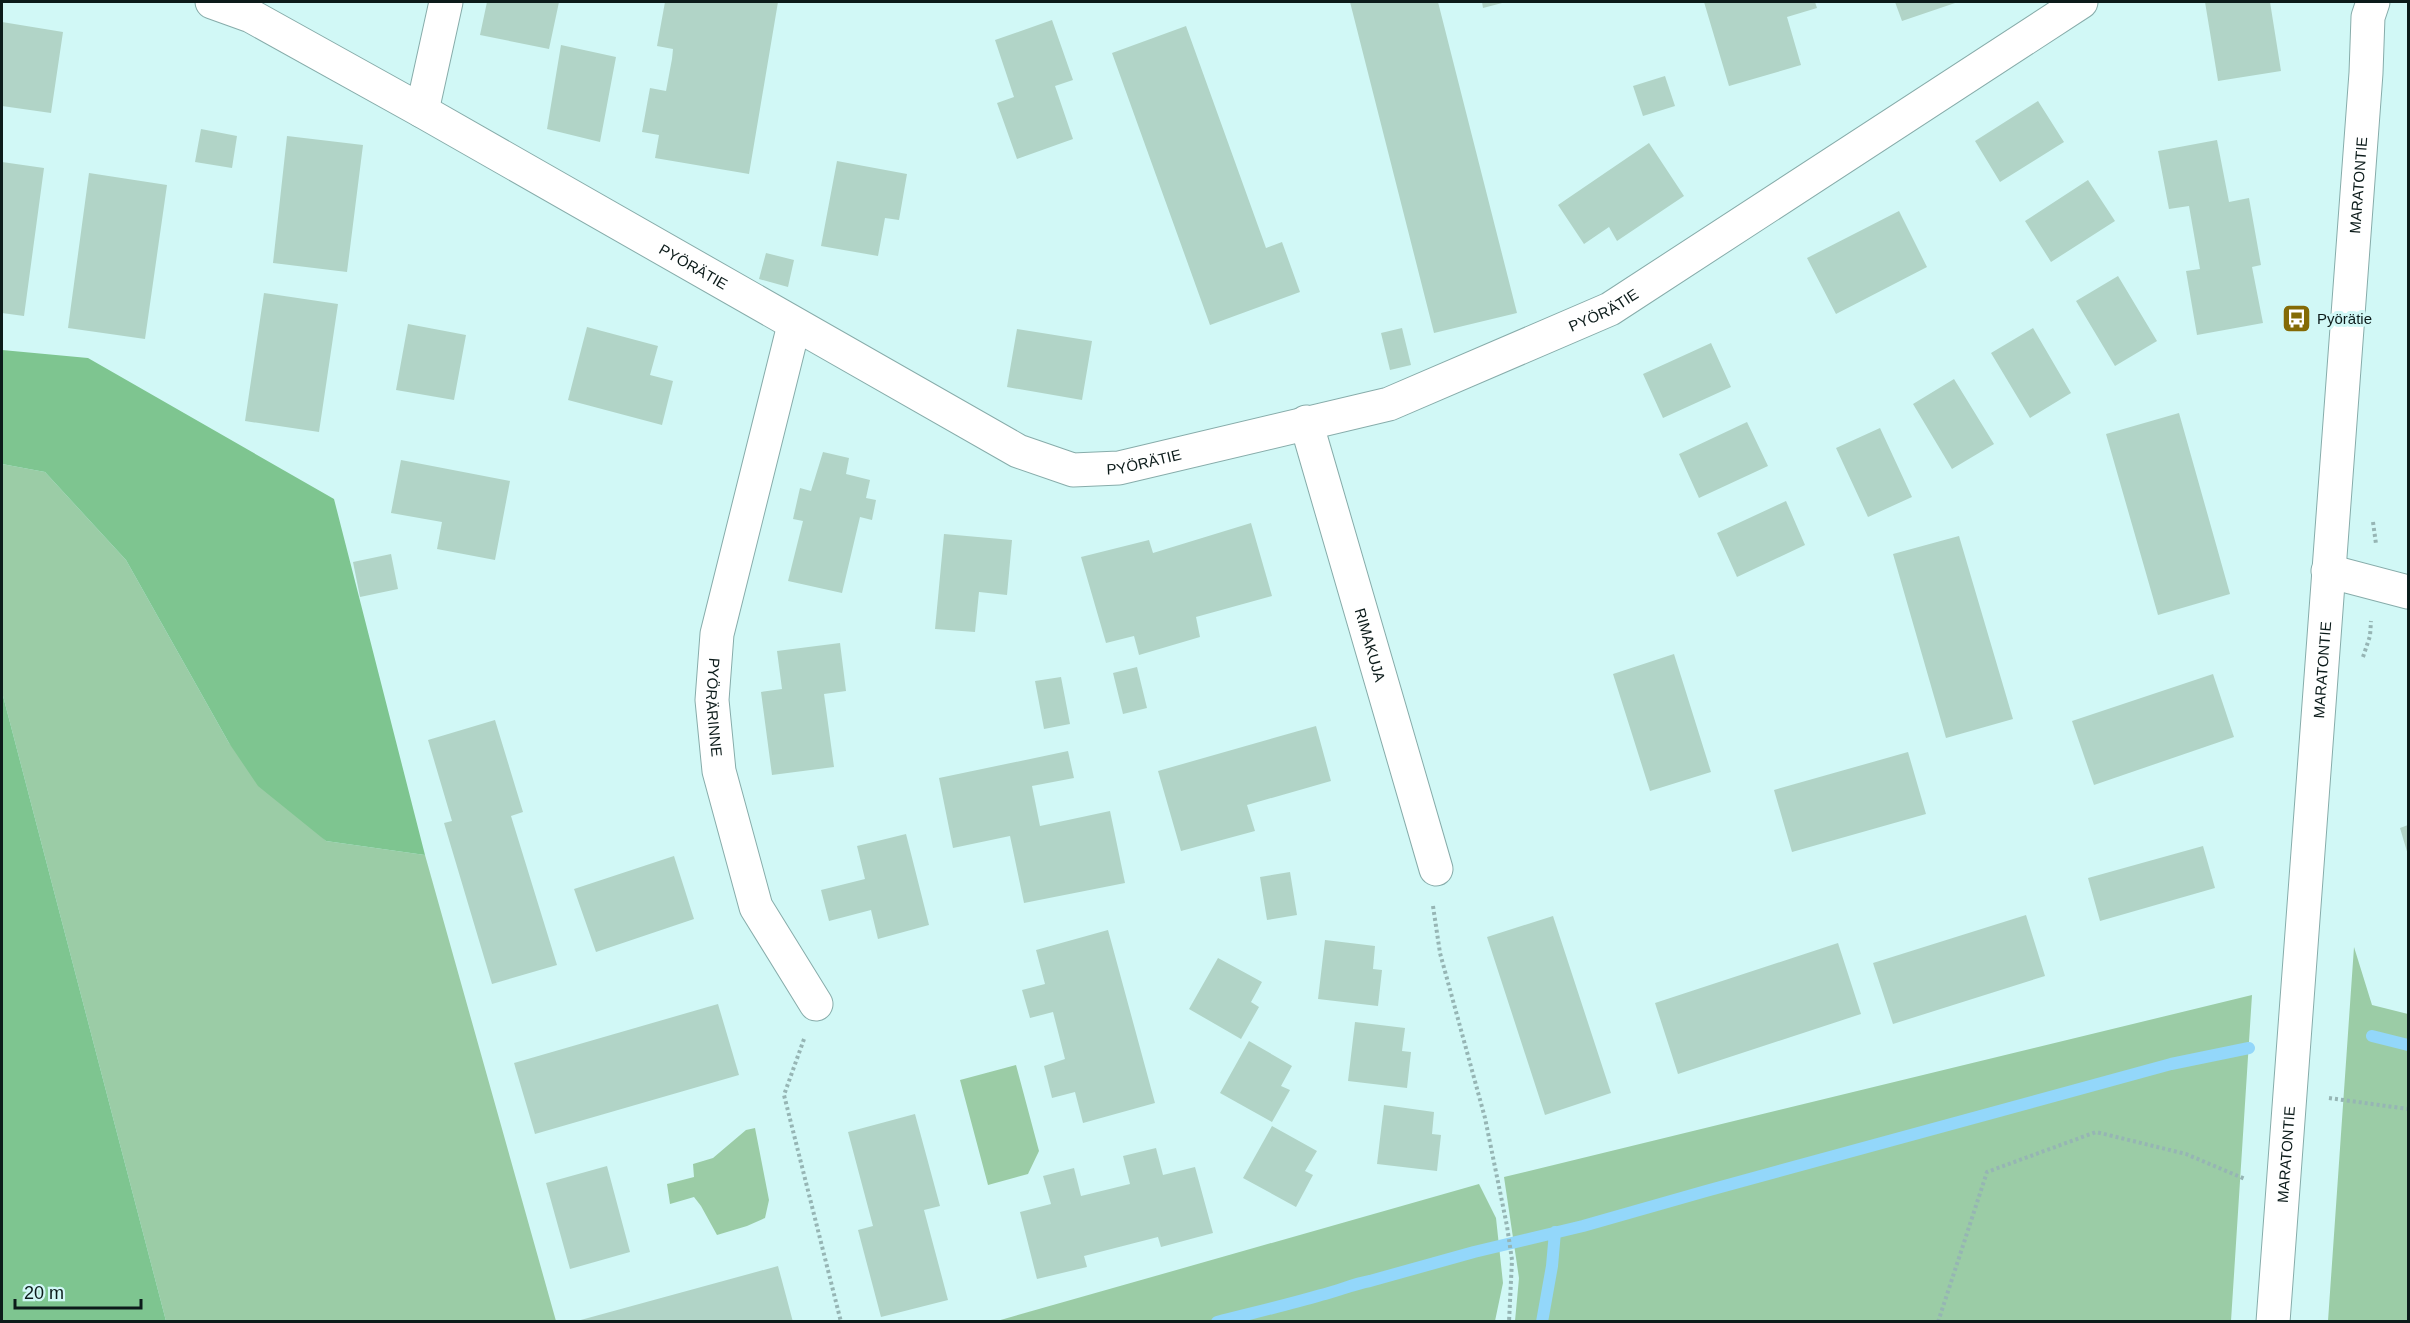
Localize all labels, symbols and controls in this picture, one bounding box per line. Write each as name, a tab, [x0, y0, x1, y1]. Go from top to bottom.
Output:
street label: MARATONTIE	[2346, 136, 2370, 234]
street label: PYÖRÄTIE	[657, 240, 731, 292]
street label: PYÖRÄTIE	[1566, 285, 1641, 334]
bus stop icon: Pyörätie	[2280, 302, 2312, 334]
place label: Pyörätie	[2317, 310, 2372, 327]
street label: PYÖRÄTIE	[1106, 445, 1183, 477]
street label: RIMAKUJA	[1352, 606, 1390, 684]
street label: MARATONTIE	[2309, 621, 2334, 719]
street label: PYÖRÄRINNE	[703, 657, 726, 758]
street label: MARATONTIE	[2273, 1105, 2298, 1203]
scale bar	[15, 1272, 141, 1310]
text: 20 m	[24, 1283, 64, 1303]

